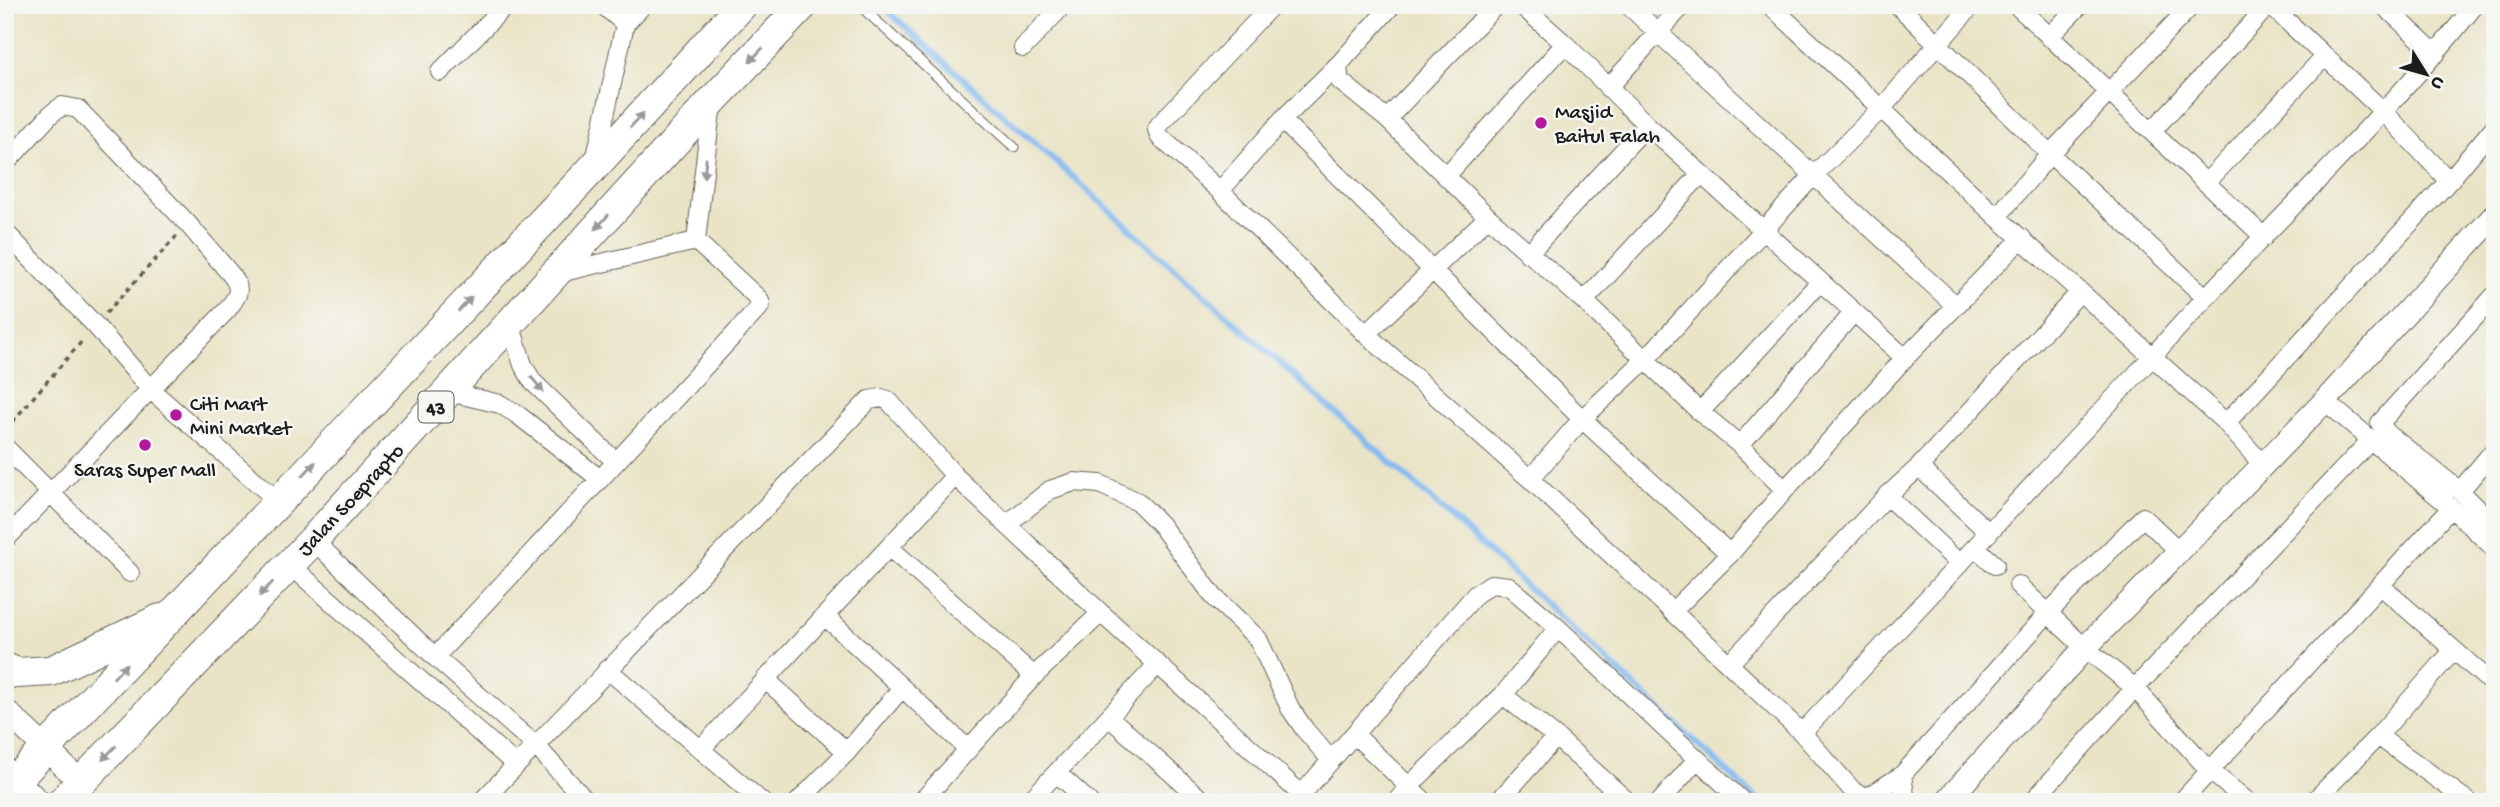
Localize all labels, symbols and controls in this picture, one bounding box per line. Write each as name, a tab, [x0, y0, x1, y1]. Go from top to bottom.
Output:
north arrow	[2392, 38, 2462, 108]
one-way arrow	[748, 46, 764, 63]
text: U	[2424, 71, 2449, 93]
place label: Masjid Baitul Falah	[1554, 102, 1660, 151]
one-way arrow	[629, 111, 645, 129]
marker: Masjid Baitul Falah	[1533, 115, 1549, 131]
one-way arrow	[699, 157, 710, 179]
one-way arrow	[594, 213, 610, 231]
one-way arrow	[456, 296, 472, 313]
one-way arrow	[529, 375, 544, 393]
road number: 43	[418, 392, 453, 422]
place label: Citi Mart Mini Market	[190, 394, 293, 443]
marker: Citi Mart Mini Market	[168, 407, 184, 423]
marker: Saras Super Mall	[137, 437, 153, 453]
street label: Jalan Soeprapto	[294, 440, 411, 563]
place label: Saras Super Mall	[74, 460, 216, 485]
one-way arrow	[300, 461, 316, 478]
one-way arrow	[258, 580, 274, 597]
one-way arrow	[111, 663, 127, 680]
one-way arrow	[101, 744, 117, 762]

